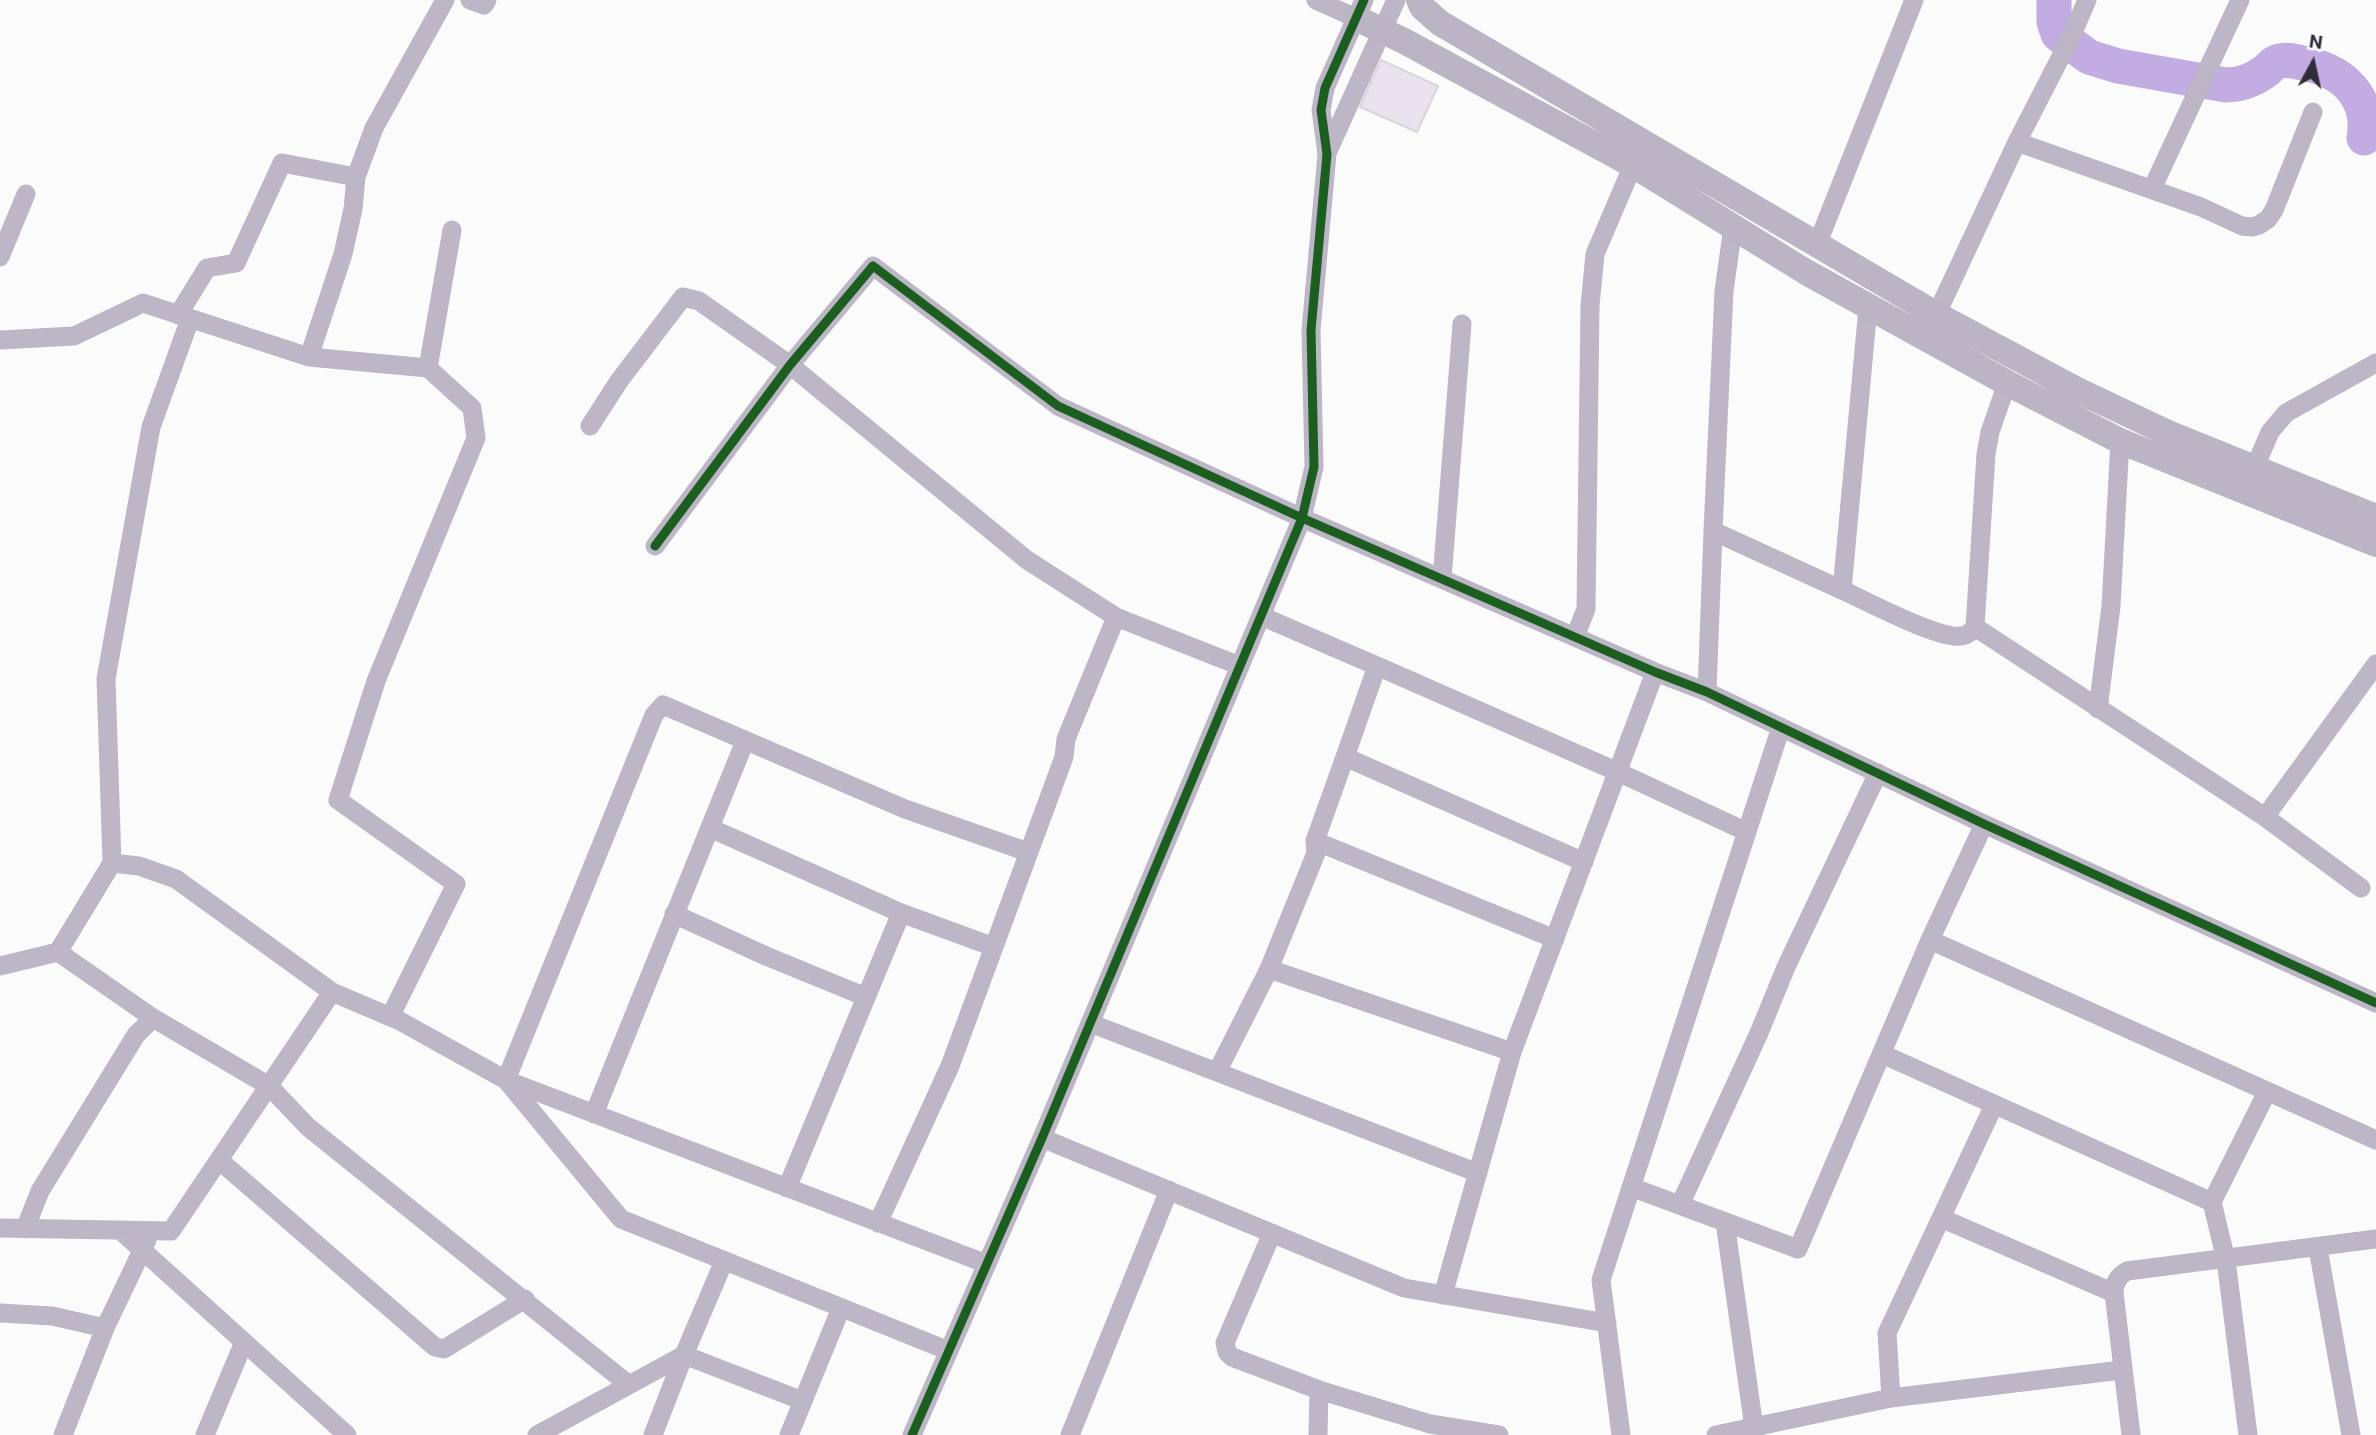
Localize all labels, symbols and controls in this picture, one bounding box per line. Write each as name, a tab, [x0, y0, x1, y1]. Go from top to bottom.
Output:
north arrow	[2278, 28, 2348, 98]
text: N	[2308, 29, 2324, 54]

